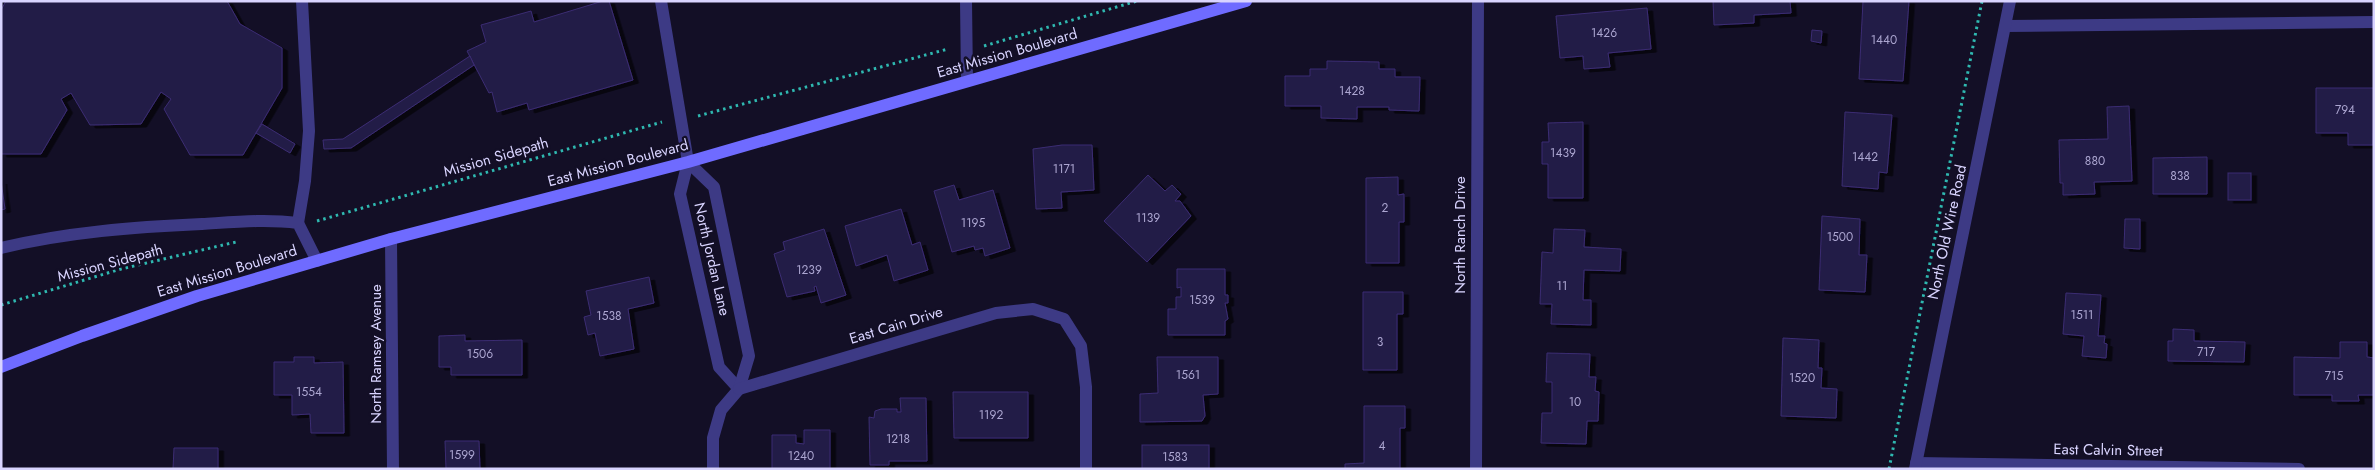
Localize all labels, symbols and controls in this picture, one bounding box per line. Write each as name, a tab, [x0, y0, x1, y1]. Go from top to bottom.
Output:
street label: East Mission Boulevard	[934, 22, 1080, 84]
house number: 1426	[1591, 24, 1617, 42]
house number: 1440	[1871, 31, 1897, 49]
house number: 1428	[1339, 82, 1365, 100]
house number: 794	[2335, 101, 2355, 119]
street label: Mission Sidepath	[441, 132, 551, 182]
street label: East Mission Boulevard	[545, 134, 691, 192]
house number: 1439	[1550, 144, 1576, 162]
house number: 1442	[1852, 148, 1878, 166]
house number: 880	[2085, 152, 2105, 170]
house number: 1171	[1053, 160, 1075, 178]
street label: North Old Wire Road	[1922, 162, 1972, 302]
house number: 838	[2170, 167, 2190, 185]
street label: North Ranch Drive	[1449, 176, 1471, 294]
house number: 2	[1382, 199, 1389, 217]
street label: North Jordan Lane	[688, 200, 736, 318]
house number: 1139	[1136, 209, 1160, 227]
house number: 1195	[961, 214, 985, 232]
house number: 1500	[1827, 228, 1853, 246]
street label: Mission Sidepath	[55, 238, 165, 288]
street label: East Mission Boulevard	[154, 239, 300, 303]
house number: 1239	[796, 261, 822, 279]
house number: 11	[1557, 277, 1567, 295]
street label: North Ramsey Avenue	[365, 284, 387, 424]
house number: 1539	[1189, 291, 1215, 309]
street label: East Cain Drive	[847, 300, 946, 350]
house number: 1511	[2071, 306, 2093, 324]
house number: 1538	[596, 307, 622, 325]
house number: 3	[1377, 333, 1384, 351]
house number: 717	[2197, 343, 2216, 361]
house number: 1506	[467, 345, 493, 363]
house number: 1561	[1176, 366, 1200, 384]
house number: 715	[2325, 367, 2343, 385]
house number: 1520	[1789, 369, 1815, 387]
house number: 1554	[296, 383, 322, 401]
house number: 10	[1569, 393, 1581, 411]
house number: 1192	[979, 406, 1003, 424]
house number: 1218	[886, 430, 910, 448]
house number: 4	[1379, 437, 1386, 455]
street label: East Calvin Street	[2053, 438, 2163, 462]
house number: 1599	[449, 446, 475, 464]
house number: 1240	[788, 447, 814, 465]
house number: 1583	[1162, 448, 1188, 466]

